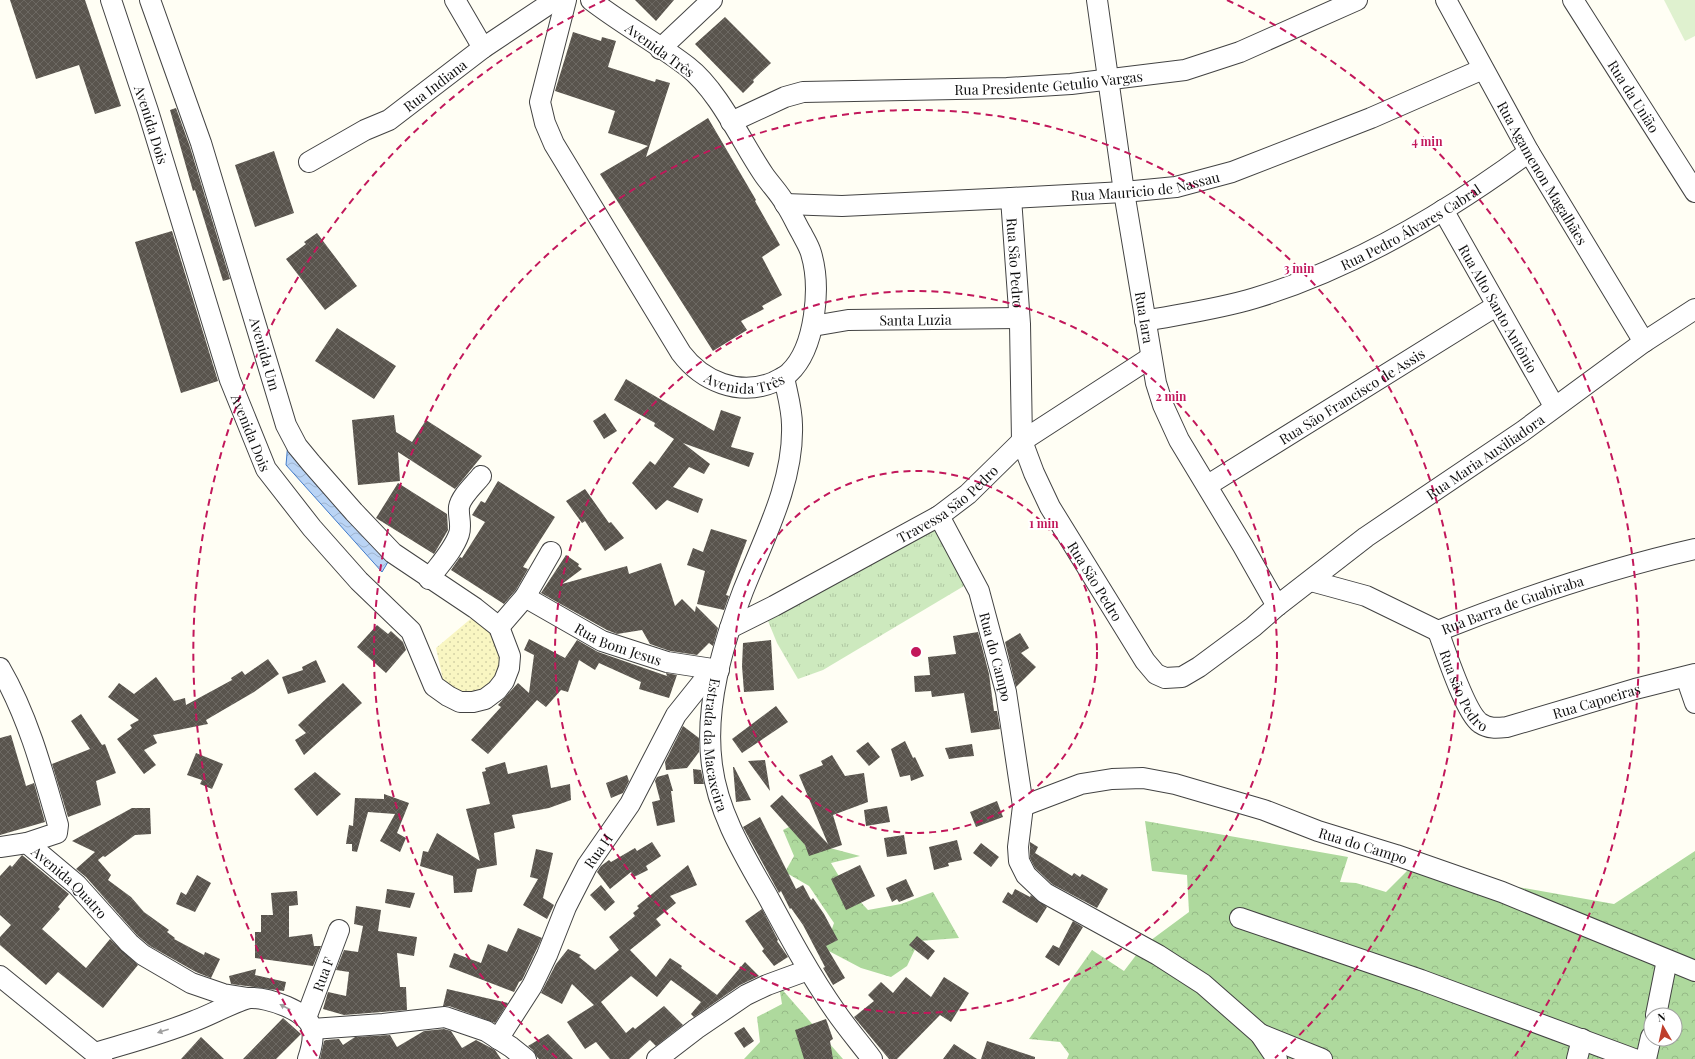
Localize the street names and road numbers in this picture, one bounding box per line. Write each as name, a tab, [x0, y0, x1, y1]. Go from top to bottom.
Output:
street label: Avenida Três	[621, 18, 698, 82]
street label: Rua Indiana	[399, 55, 470, 115]
street label: Rua da União	[1604, 56, 1664, 136]
street label: Rua Presidente Getulio Vargas	[954, 66, 1144, 99]
street label: Avenida Dois	[130, 82, 173, 166]
street label: Rua Agamenon Magalhães	[1493, 97, 1592, 248]
street label: Rua Mauricio de Nassau	[1070, 166, 1221, 204]
street label: Rua Pedro Álvares Cabral	[1337, 179, 1484, 274]
street label: Rua São Pedro	[1003, 217, 1028, 309]
street label: Rua Alto Santo Antônio	[1455, 241, 1543, 376]
street label: Rua Iara	[1131, 290, 1159, 345]
street label: Santa Luzia	[879, 309, 952, 329]
street label: Avenida Um	[245, 314, 285, 393]
street label: Rua São Francisco de Assis	[1275, 343, 1428, 448]
street label: Avenida Três	[701, 367, 787, 397]
street label: Avenida Dois	[227, 390, 275, 474]
street label: Rua Maria Auxiliadora	[1422, 409, 1548, 503]
street label: Travessa São Pedro	[893, 460, 1002, 547]
street label: Rua São Pedro	[1064, 538, 1128, 625]
street label: Rua Barra de Guabiraba	[1438, 570, 1586, 638]
street label: Rua do Campo	[976, 610, 1017, 703]
street label: Rua Bom Jesus	[572, 618, 664, 669]
street label: Rua são Pedro	[1436, 647, 1491, 735]
street label: Estrada da Macaxeira	[701, 677, 733, 814]
street label: Rua Capoeiras	[1550, 679, 1642, 722]
street label: Rua do Campo	[1317, 822, 1410, 868]
street label: Rua H	[579, 829, 617, 872]
street label: Avenida Quatro	[27, 841, 112, 923]
street label: Rua F	[307, 954, 338, 994]

